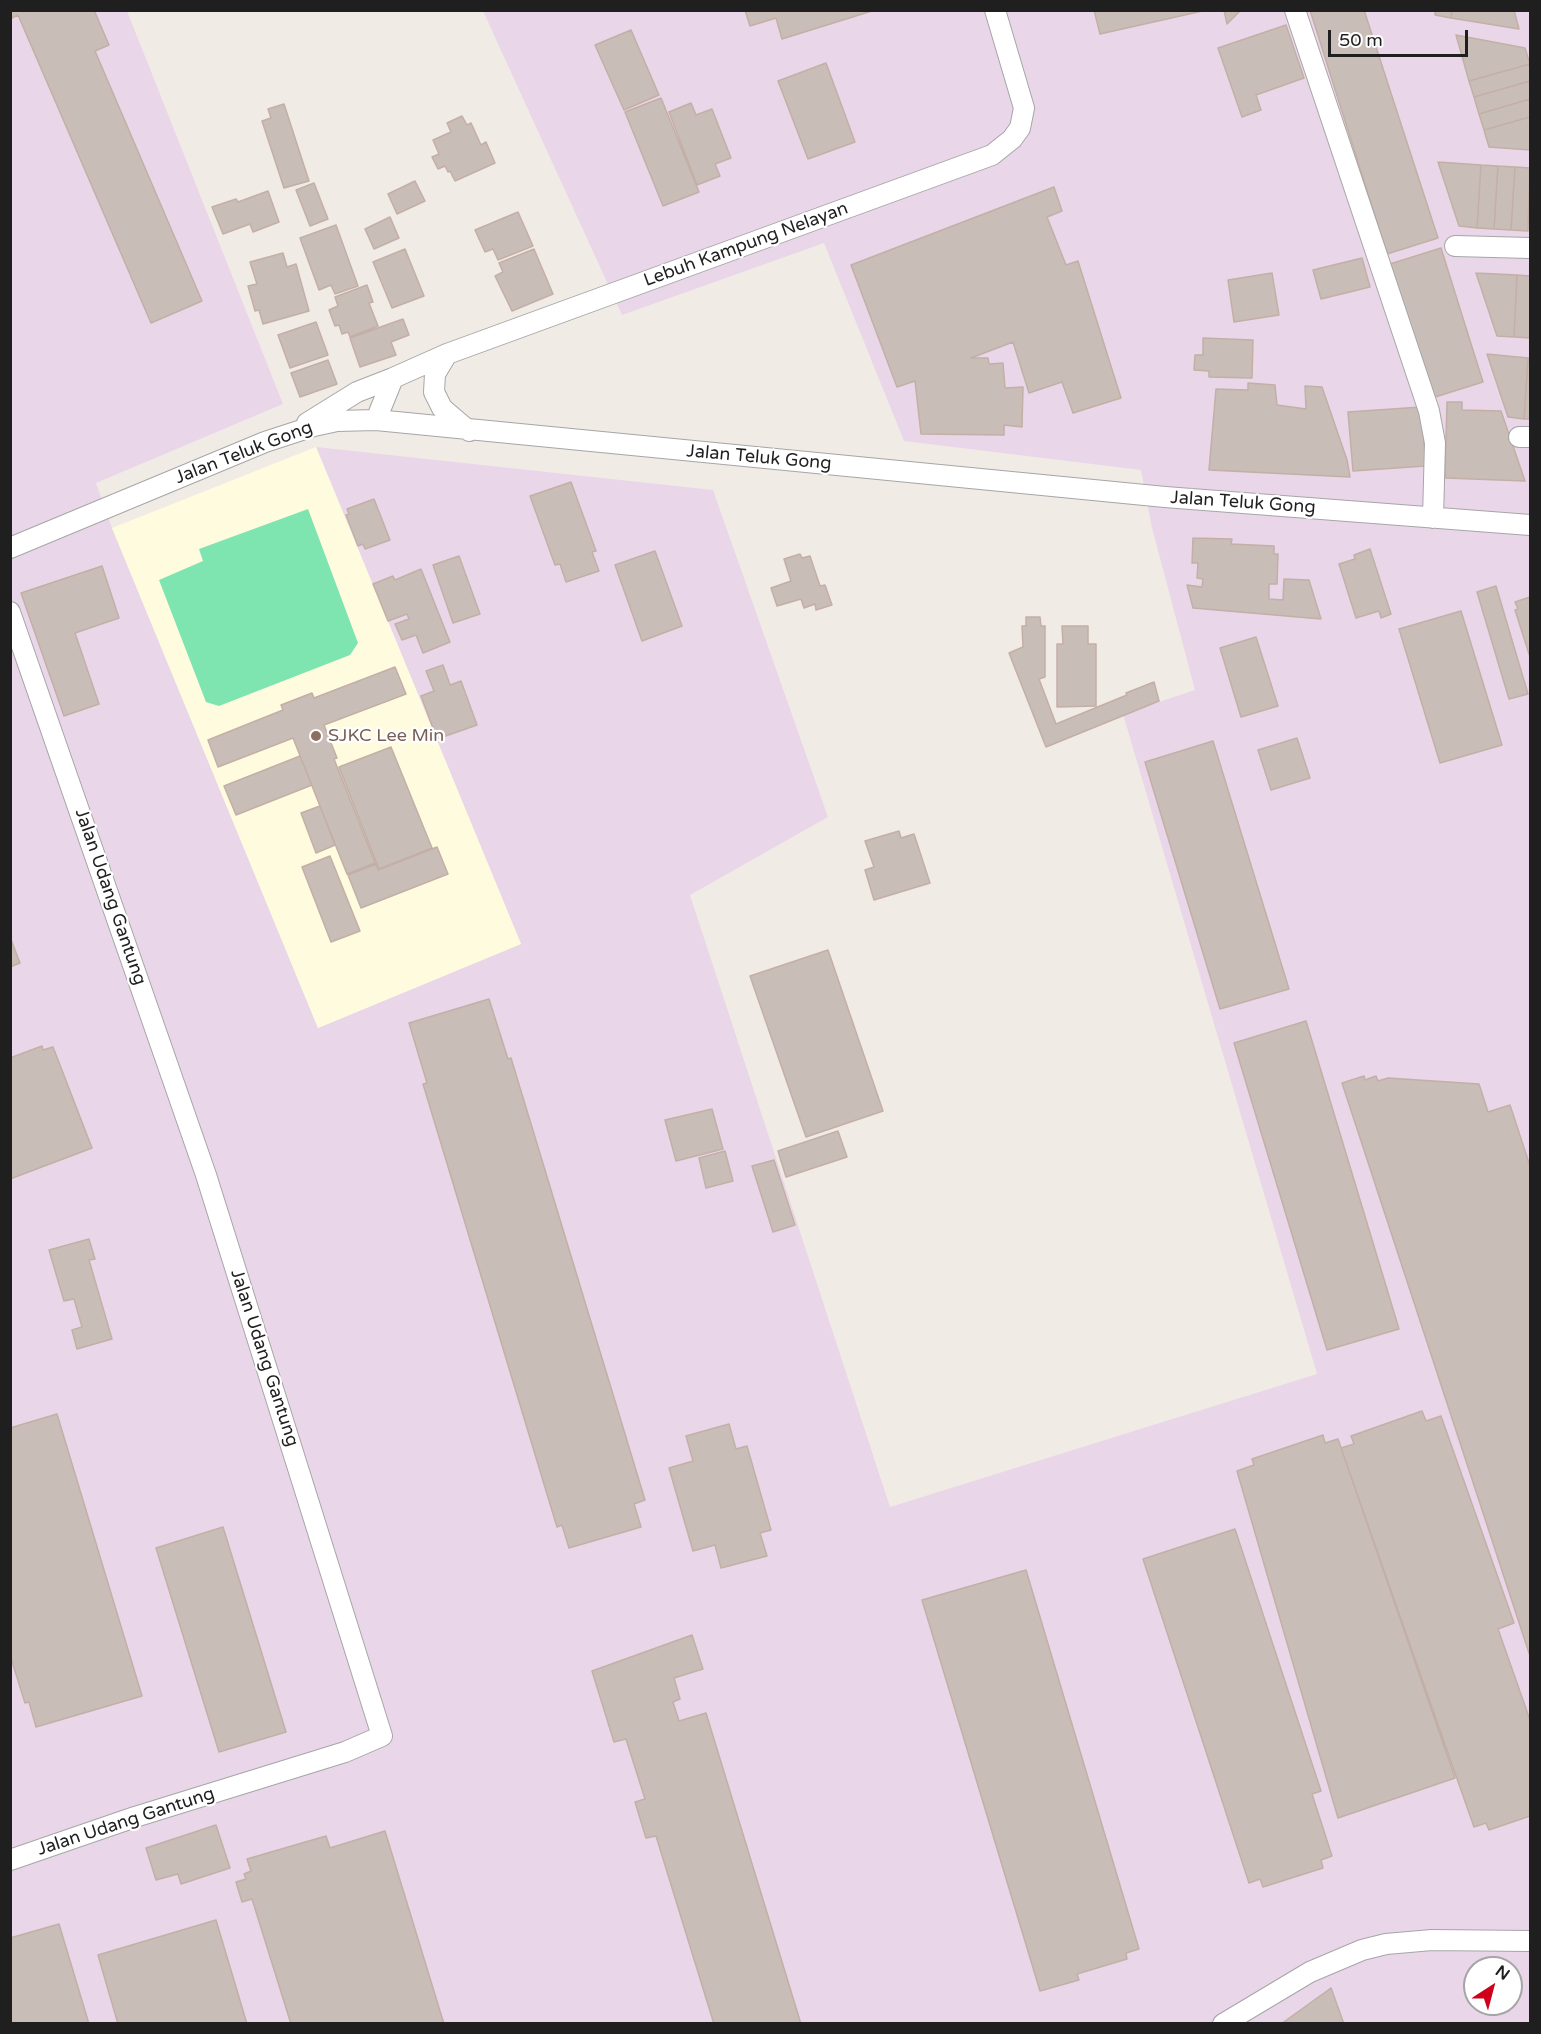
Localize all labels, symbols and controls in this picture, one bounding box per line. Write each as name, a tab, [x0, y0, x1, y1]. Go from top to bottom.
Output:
scale bar	[1331, 18, 1470, 56]
text: 50 m	[1339, 29, 1383, 51]
street label: Lebuh Kampung Nelayan	[641, 198, 851, 292]
street label: Jalan Teluk Gong	[172, 417, 316, 489]
street label: Jalan Teluk Gong	[686, 441, 832, 475]
street label: Jalan Teluk Gong	[1170, 487, 1316, 519]
place label: SJKC Lee Min	[328, 725, 444, 747]
marker: SJKC Lee Min	[309, 729, 323, 743]
street label: Jalan Udang Gantung	[70, 806, 150, 988]
street label: Jalan Udang Gantung	[225, 1267, 303, 1449]
street label: Jalan Udang Gantung	[35, 1783, 217, 1861]
north arrow	[1463, 1956, 1523, 2016]
text: N	[1491, 1961, 1513, 1985]

